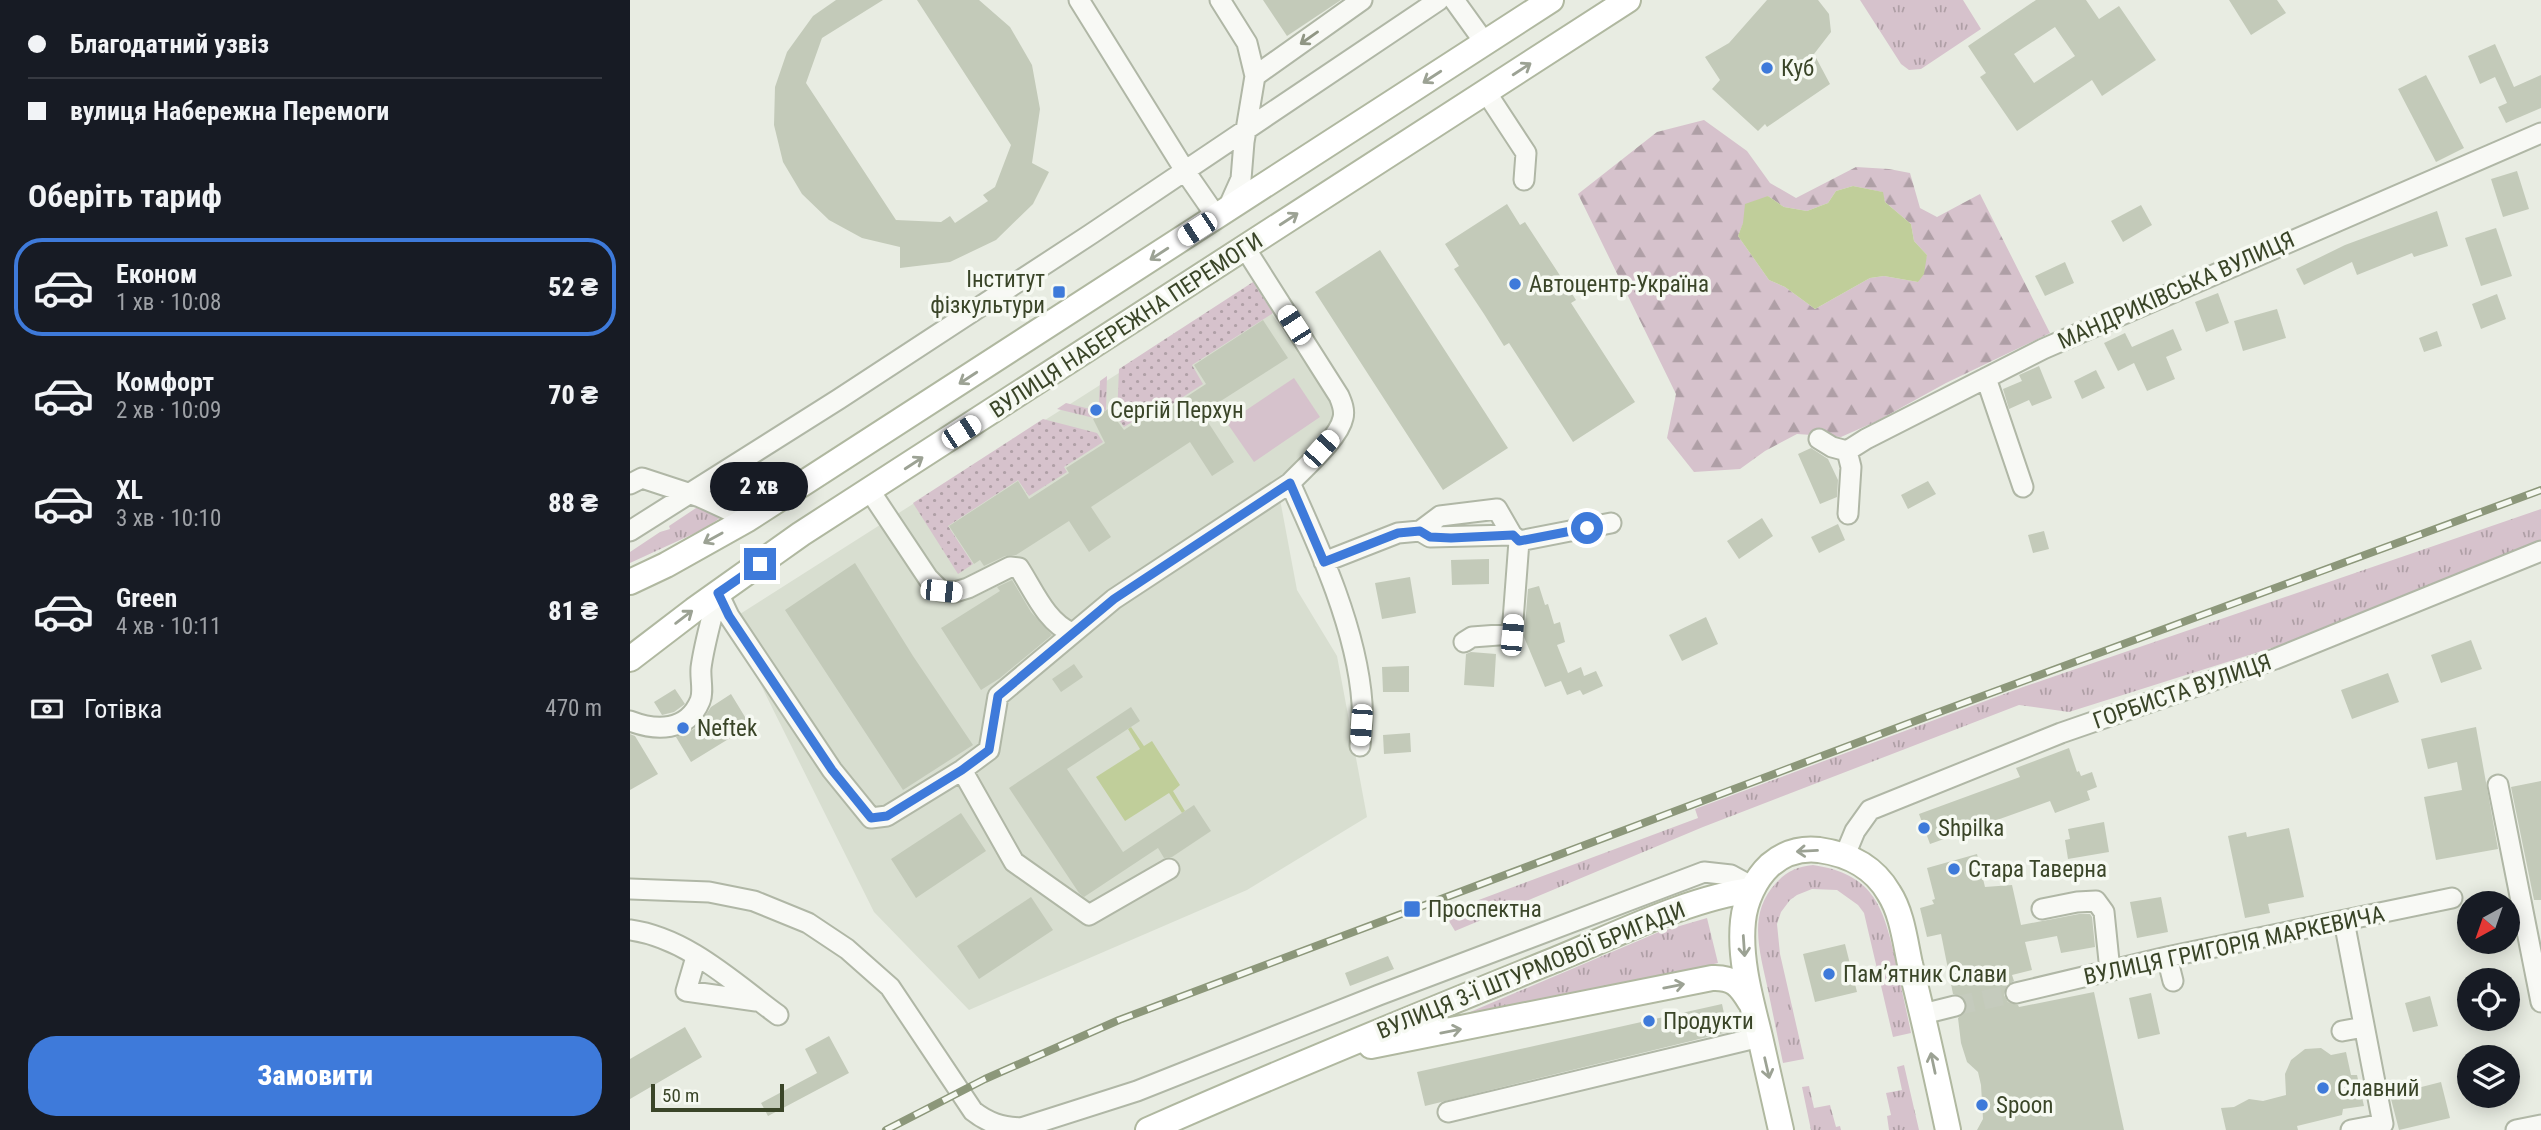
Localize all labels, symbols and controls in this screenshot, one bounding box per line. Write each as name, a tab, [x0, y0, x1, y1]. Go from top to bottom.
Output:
text: Благодатний узвіз	[70, 29, 269, 59]
one-way arrow	[1300, 31, 1319, 45]
place label: Куб	[1781, 55, 1814, 82]
marker: Куб	[1759, 60, 1775, 76]
one-way arrow	[1511, 62, 1531, 76]
one-way arrow	[1423, 71, 1443, 85]
text: вулиця Набережна Перемоги	[70, 96, 389, 126]
text: Оберіть тариф	[28, 177, 222, 215]
car	[1174, 209, 1221, 249]
one-way arrow	[1279, 212, 1299, 226]
street label: МАНДРИКІВСЬКА ВУЛИЦЯ	[2054, 226, 2299, 355]
street label: ВУЛИЦЯ НАБЕРЕЖНА ПЕРЕМОГИ	[985, 227, 1268, 424]
one-way arrow	[1150, 246, 1169, 261]
icon: car	[32, 256, 95, 319]
text: Економ	[116, 259, 197, 289]
place label: Інститут фізкультури	[930, 266, 1045, 319]
place label: Автоцентр-Україна	[1529, 271, 1709, 298]
text: 52 ₴	[548, 272, 598, 302]
marker: Автоцентр-Україна	[1507, 276, 1523, 292]
marker: Інститут фізкультури	[1051, 284, 1067, 300]
text: 1 хв · 10:08	[116, 289, 221, 316]
car	[1274, 302, 1315, 348]
icon: car	[32, 364, 95, 427]
text: Комфорт	[116, 367, 214, 397]
one-way arrow	[959, 371, 979, 385]
text: 70 ₴	[548, 380, 598, 410]
text: 2 хв · 10:09	[116, 397, 221, 424]
place label: Сергій Перхун	[1110, 397, 1244, 424]
marker: Сергій Перхун	[1088, 402, 1104, 418]
car	[938, 412, 985, 452]
car	[1300, 426, 1343, 472]
one-way arrow	[903, 455, 923, 469]
callout: 2 хв	[711, 462, 809, 512]
icon: car	[32, 472, 95, 535]
text: 2 хв	[740, 473, 778, 500]
text: XL	[116, 475, 143, 505]
text: 88 ₴	[548, 488, 598, 518]
text: 3 хв · 10:10	[116, 505, 221, 532]
route start	[1571, 512, 1603, 544]
one-way arrow	[704, 531, 724, 545]
route end	[744, 548, 776, 580]
car	[920, 578, 963, 604]
icon: car	[32, 580, 95, 643]
text: Green	[116, 583, 177, 613]
text: 81 ₴	[548, 596, 598, 626]
one-way arrow	[675, 610, 693, 625]
text: 4 хв · 10:11	[116, 613, 221, 640]
car	[1500, 613, 1525, 657]
street label: ГОРБИСТА ВУЛИЦЯ	[2089, 648, 2275, 735]
icon: cash	[28, 690, 66, 728]
text: Готівка	[84, 694, 162, 724]
text: 470 m	[545, 695, 602, 722]
car	[1350, 703, 1373, 747]
place label: Neftek	[697, 715, 758, 742]
marker: Neftek	[675, 720, 691, 736]
place label: Shpilka	[1938, 815, 2004, 842]
marker: Shpilka	[1916, 820, 1932, 836]
one-way arrow	[1796, 844, 1819, 857]
place label: Стара Таверна	[1968, 856, 2107, 883]
marker: Стара Таверна	[1946, 861, 1962, 877]
north arrow	[2457, 891, 2520, 954]
map controls	[2457, 891, 2520, 1108]
street label: ВУЛИЦЯ 3-Ї ШТУРМОВОЇ БРИГАДИ	[1373, 896, 1689, 1045]
place label: Проспектна	[1428, 896, 1542, 923]
marker: Проспектна	[1402, 899, 1422, 919]
street label: ВУЛИЦЯ ГРИГОРІЯ МАРКЕВИЧА	[2081, 900, 2387, 991]
one-way arrow	[1738, 934, 1751, 957]
place label: Пам’ятник Слави	[1843, 961, 2007, 988]
marker: Пам’ятник Слави	[1821, 966, 1837, 982]
button: locate	[2457, 968, 2520, 1031]
one-way arrow	[1662, 979, 1685, 993]
place label: Продукти	[1663, 1008, 1754, 1035]
marker: Продукти	[1641, 1013, 1657, 1029]
one-way arrow	[1439, 1023, 1462, 1037]
button: Замовити	[28, 1036, 602, 1116]
button: layers	[2457, 1045, 2520, 1108]
one-way arrow	[1926, 1052, 1940, 1075]
one-way arrow	[1761, 1056, 1774, 1079]
place label: Славний	[2337, 1075, 2420, 1102]
marker: Славний	[2315, 1080, 2331, 1096]
scale bar	[651, 1081, 784, 1113]
text: 50 m	[662, 1084, 699, 1107]
place label: Spoon	[1996, 1092, 2054, 1119]
marker: Spoon	[1974, 1097, 1990, 1113]

